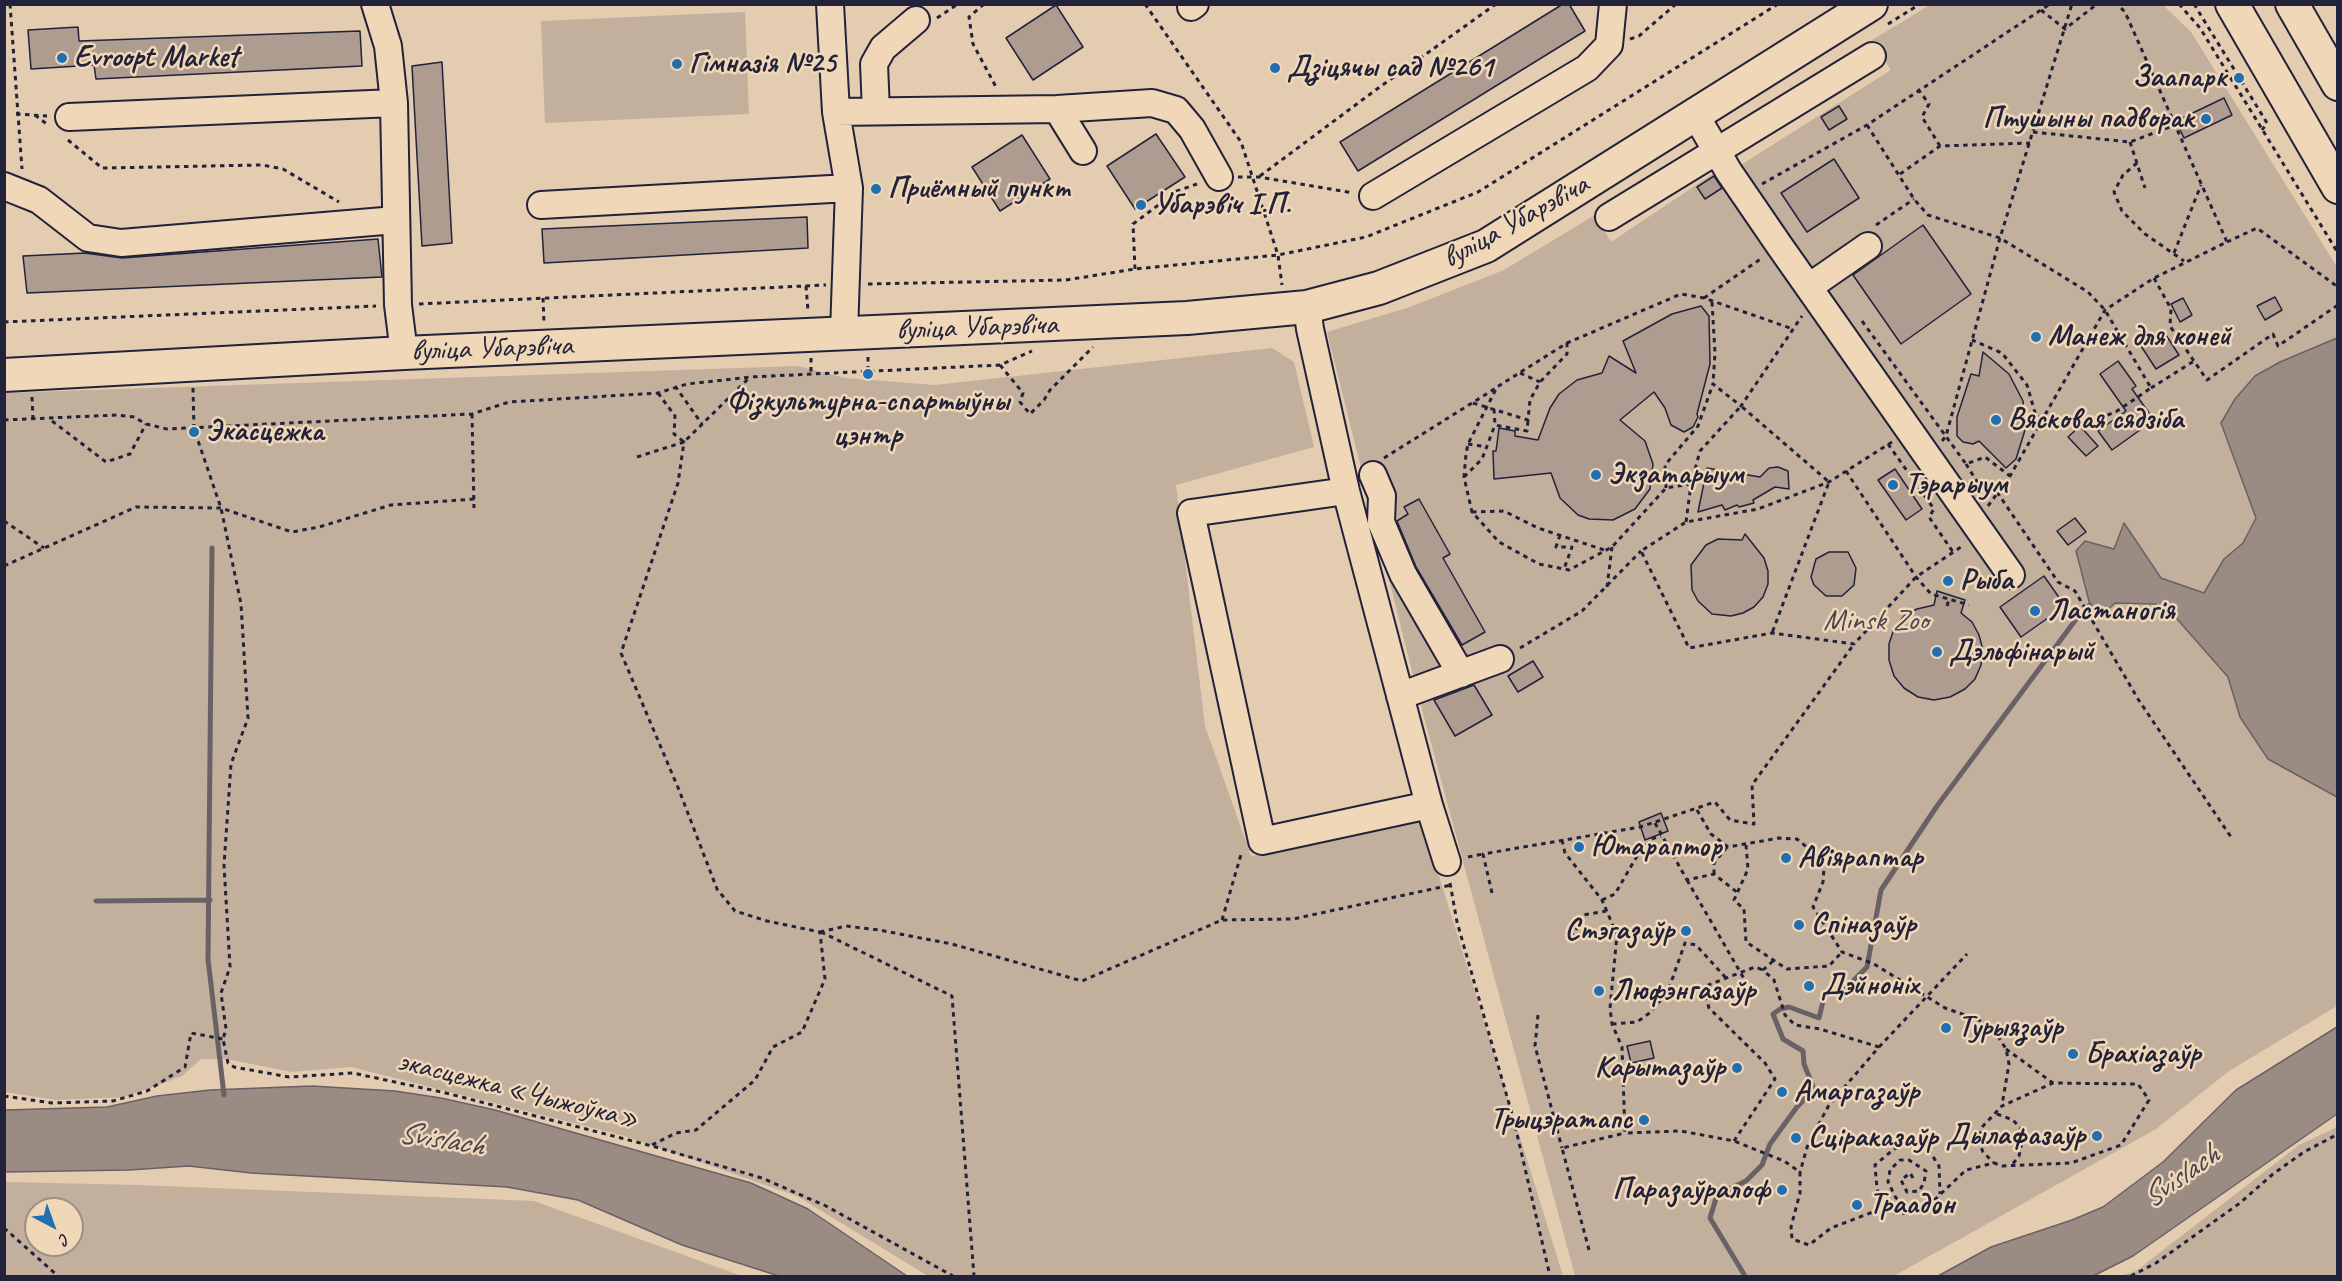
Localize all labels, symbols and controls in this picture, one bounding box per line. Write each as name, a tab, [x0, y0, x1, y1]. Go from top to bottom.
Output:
place label: Evroopt Market	[74, 40, 238, 76]
place label: Гімназія №25	[689, 46, 836, 82]
place label: Дзіцячы сад №261	[1287, 50, 1493, 86]
marker: Evroopt Market	[55, 51, 69, 65]
marker: Гімназія №25	[670, 57, 684, 71]
place label: Заапарк	[2132, 60, 2227, 96]
marker: Дзіцячы сад №261	[1268, 61, 1282, 75]
marker: Заапарк	[2232, 71, 2246, 85]
place label: Птушыны падворак	[1983, 101, 2194, 137]
marker: Птушыны падворак	[2199, 112, 2213, 126]
street label: вуліца Убарэвіча	[1437, 167, 1595, 277]
place label: Приёмный пункт	[888, 171, 1069, 207]
marker: Приёмный пункт	[869, 182, 883, 196]
place label: Убарэвіч І.П.	[1153, 187, 1291, 223]
marker: Убарэвіч І.П.	[1134, 198, 1148, 212]
street label: вуліца Убарэвіча	[896, 307, 1058, 349]
place label: Манеж для коней	[2048, 319, 2231, 355]
street label: вуліца Убарэвіча	[411, 328, 573, 370]
marker: Манеж для коней	[2029, 330, 2043, 344]
marker: Фізкультурна-спартыўны цэнтр	[861, 367, 875, 381]
place label: Фізкультурна-спартыўны цэнтр	[727, 384, 1009, 454]
place label: Вясковая сядзіба	[2008, 402, 2183, 438]
marker: Вясковая сядзіба	[1989, 413, 2003, 427]
place label: Экасцежка	[206, 414, 324, 450]
marker: Экасцежка	[187, 425, 201, 439]
place label: Экзатарыум	[1608, 457, 1744, 493]
place label: Тэрарыум	[1905, 467, 2007, 503]
marker: Экзатарыум	[1589, 468, 1603, 482]
marker: Тэрарыум	[1886, 478, 1900, 492]
place label: Рыба	[1960, 563, 2013, 599]
marker: Рыба	[1941, 574, 1955, 588]
place label: Ластаногія	[2047, 593, 2175, 629]
park label: Minsk Zoo	[1823, 603, 1929, 639]
marker: Ластаногія	[2028, 604, 2042, 618]
place label: Дэльфінарый	[1949, 634, 2094, 670]
marker: Дэльфінарый	[1930, 645, 1944, 659]
place label: Ютараптор	[1591, 829, 1722, 865]
marker: Ютараптор	[1572, 840, 1586, 854]
place label: Авіяраптар	[1798, 840, 1923, 876]
marker: Авіяраптар	[1779, 851, 1793, 865]
place label: Спіназаўр	[1811, 907, 1916, 943]
place label: Стэгазаўр	[1565, 913, 1674, 949]
marker: Спіназаўр	[1792, 918, 1806, 932]
marker: Стэгазаўр	[1679, 924, 1693, 938]
place label: Дэйноніх	[1821, 968, 1919, 1004]
place label: Люфэнгазаўр	[1611, 973, 1755, 1009]
marker: Дэйноніх	[1802, 979, 1816, 993]
marker: Люфэнгазаўр	[1592, 984, 1606, 998]
place label: Турыязаўр	[1958, 1010, 2063, 1046]
marker: Турыязаўр	[1939, 1021, 1953, 1035]
place label: Брахіазаўр	[2085, 1036, 2201, 1072]
street label: экасцежка «Чыжоўка»	[394, 1044, 642, 1138]
marker: Брахіазаўр	[2066, 1047, 2080, 1061]
place label: Карытазаўр	[1595, 1050, 1725, 1086]
marker: Карытазаўр	[1730, 1061, 1744, 1075]
place label: Амаргазаўр	[1794, 1074, 1919, 1110]
marker: Амаргазаўр	[1775, 1085, 1789, 1099]
place label: Трыцэратапс	[1490, 1102, 1632, 1138]
marker: Трыцэратапс	[1637, 1113, 1651, 1127]
water label: Svislach	[396, 1114, 486, 1166]
place label: Дылафазаўр	[1946, 1118, 2085, 1154]
place label: Сціраказаўр	[1808, 1120, 1938, 1156]
marker: Дылафазаўр	[2090, 1129, 2104, 1143]
marker: Сціраказаўр	[1789, 1131, 1803, 1145]
water label: Svislach	[2135, 1137, 2227, 1217]
place label: Паразаўралоф	[1613, 1172, 1770, 1208]
marker: Паразаўралоф	[1775, 1183, 1789, 1197]
place label: Траадон	[1869, 1187, 1955, 1223]
north arrow	[24, 1197, 84, 1257]
marker: Траадон	[1850, 1198, 1864, 1212]
text: С	[55, 1229, 74, 1249]

